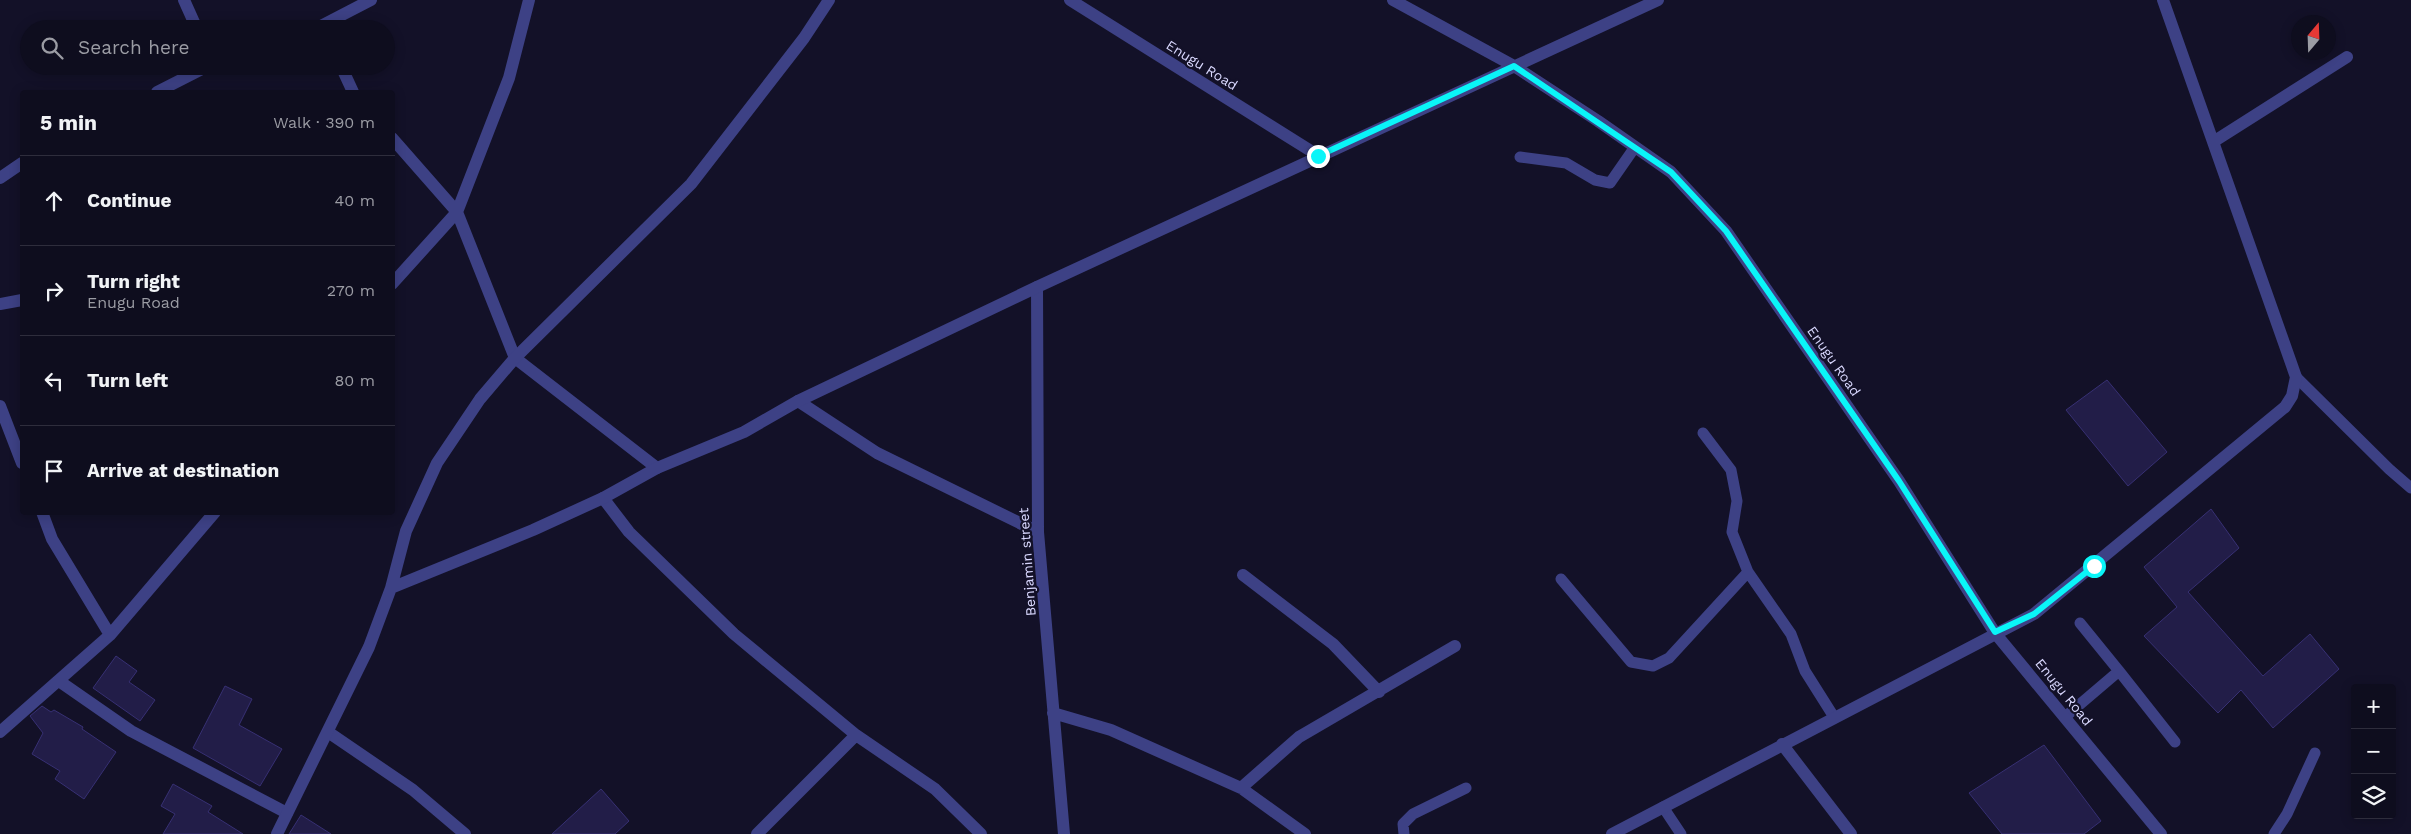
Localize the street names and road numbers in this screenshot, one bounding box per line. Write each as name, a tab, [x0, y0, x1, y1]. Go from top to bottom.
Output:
street label: Enugu Road	[1163, 37, 1241, 93]
street label: Enugu Road	[1804, 323, 1864, 399]
street label: Benjamin street	[1015, 507, 1039, 617]
street label: Enugu Road	[2032, 655, 2096, 729]

